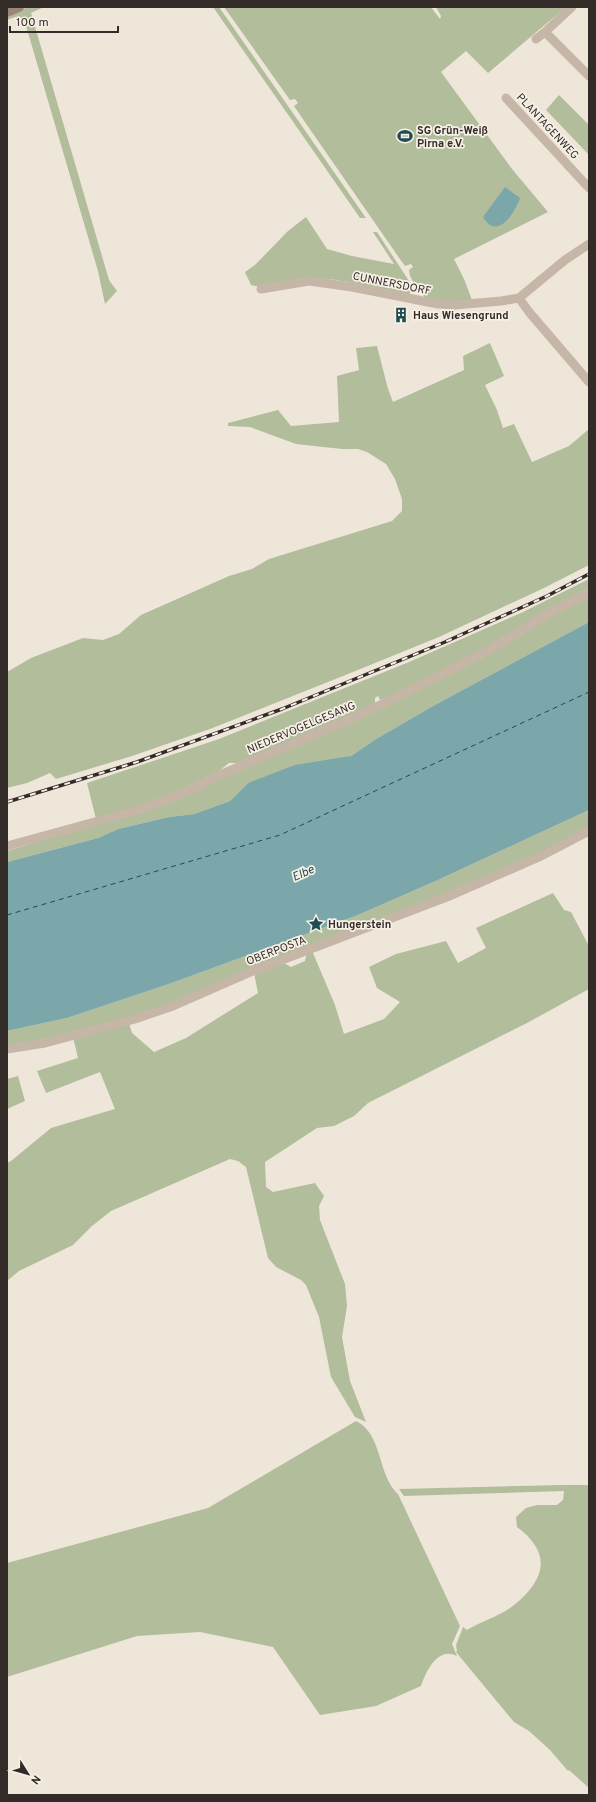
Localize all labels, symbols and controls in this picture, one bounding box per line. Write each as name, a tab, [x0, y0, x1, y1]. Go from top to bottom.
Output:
scale bar	[10, 8, 118, 34]
text: 100 m	[16, 15, 49, 31]
street label: PLANTAGENWEG	[513, 91, 581, 163]
place label: SG Grün-Weiß Pirna e.V.	[417, 124, 488, 151]
sports icon: SG Grün-Weiß Pirna e.V.	[396, 127, 414, 145]
street label: CUNNERSDORF	[352, 270, 432, 298]
building icon: Haus Wiesengrund	[392, 306, 410, 324]
place label: Haus Wiesengrund	[413, 309, 509, 323]
street label: NIEDERVOGELGESANG	[245, 699, 358, 757]
water label: Elbe	[290, 862, 318, 886]
place icon: Hungerstein	[307, 915, 325, 933]
place label: Hungerstein	[328, 918, 391, 932]
street label: OBERPOSTA	[244, 933, 308, 969]
north arrow	[8, 1754, 48, 1794]
text: N	[27, 1772, 43, 1787]

